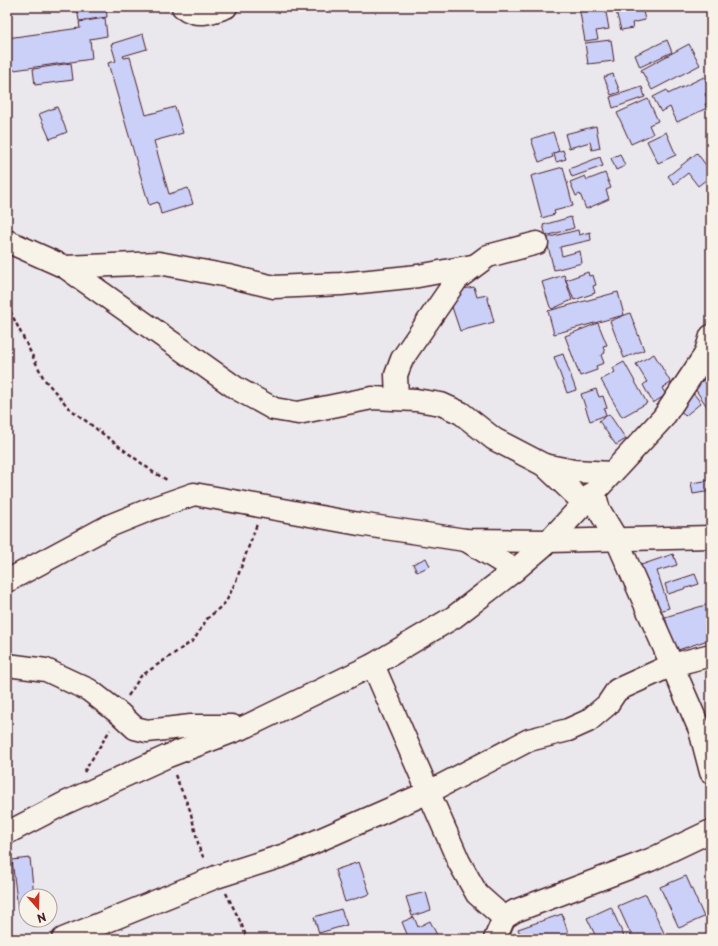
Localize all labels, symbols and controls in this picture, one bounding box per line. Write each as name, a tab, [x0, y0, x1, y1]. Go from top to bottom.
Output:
north arrow	[18, 888, 58, 928]
text: N	[34, 908, 49, 927]

